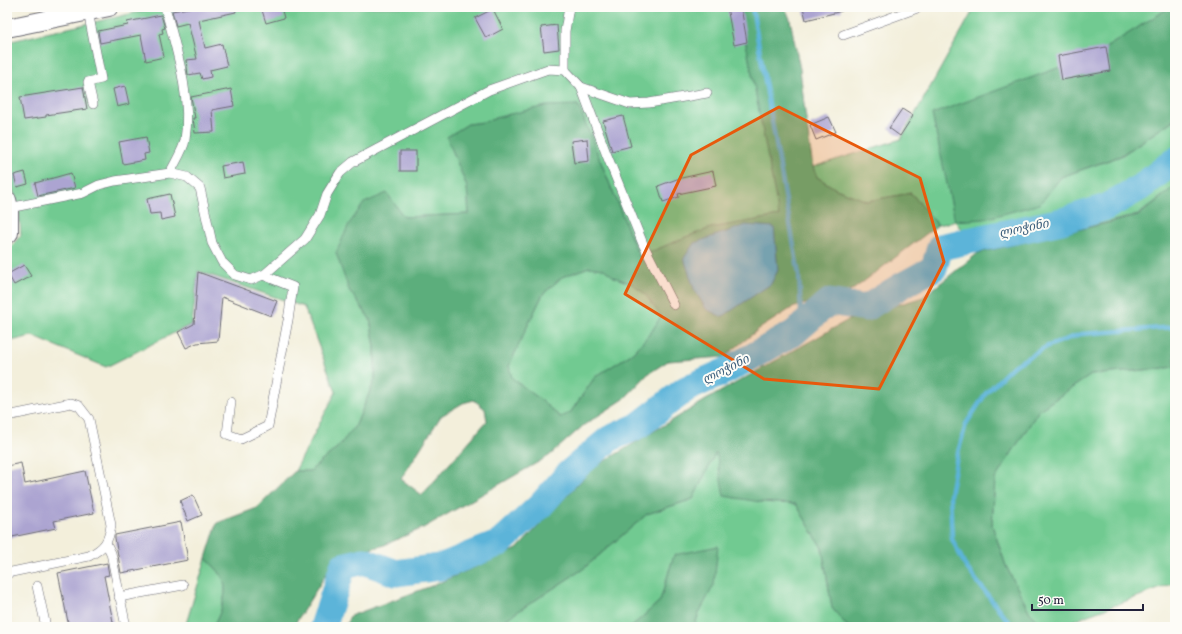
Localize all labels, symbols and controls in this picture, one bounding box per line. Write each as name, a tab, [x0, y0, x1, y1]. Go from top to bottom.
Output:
water label: ლოჭინი	[998, 216, 1051, 242]
water label: ლოჭინი	[700, 351, 753, 389]
scale bar	[1032, 586, 1143, 612]
text: 50 m	[1038, 593, 1064, 609]

